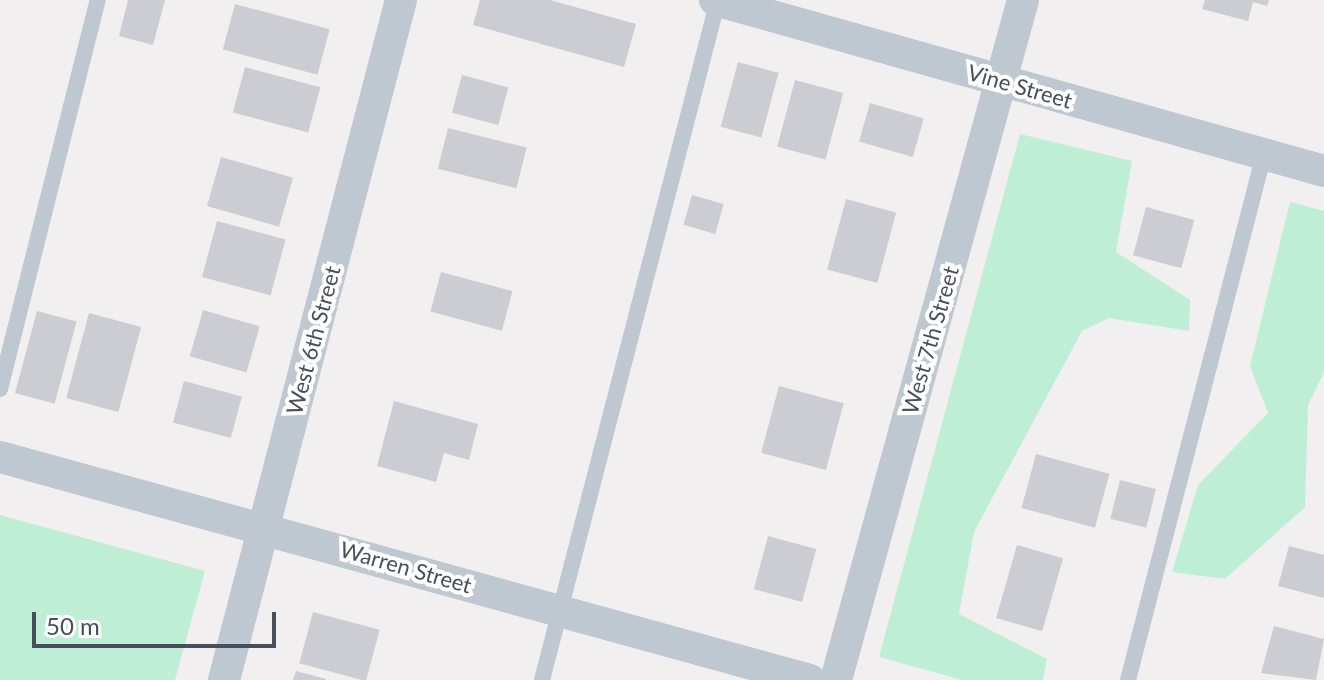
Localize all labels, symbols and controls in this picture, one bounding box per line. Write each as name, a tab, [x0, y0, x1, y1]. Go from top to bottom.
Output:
street label: Vine Street	[965, 58, 1075, 114]
street label: West 6th Street	[280, 263, 346, 417]
street label: West 7th Street	[896, 263, 964, 417]
street label: Warren Street	[337, 536, 475, 598]
scale bar	[36, 596, 280, 646]
text: 50 m	[46, 611, 100, 640]

